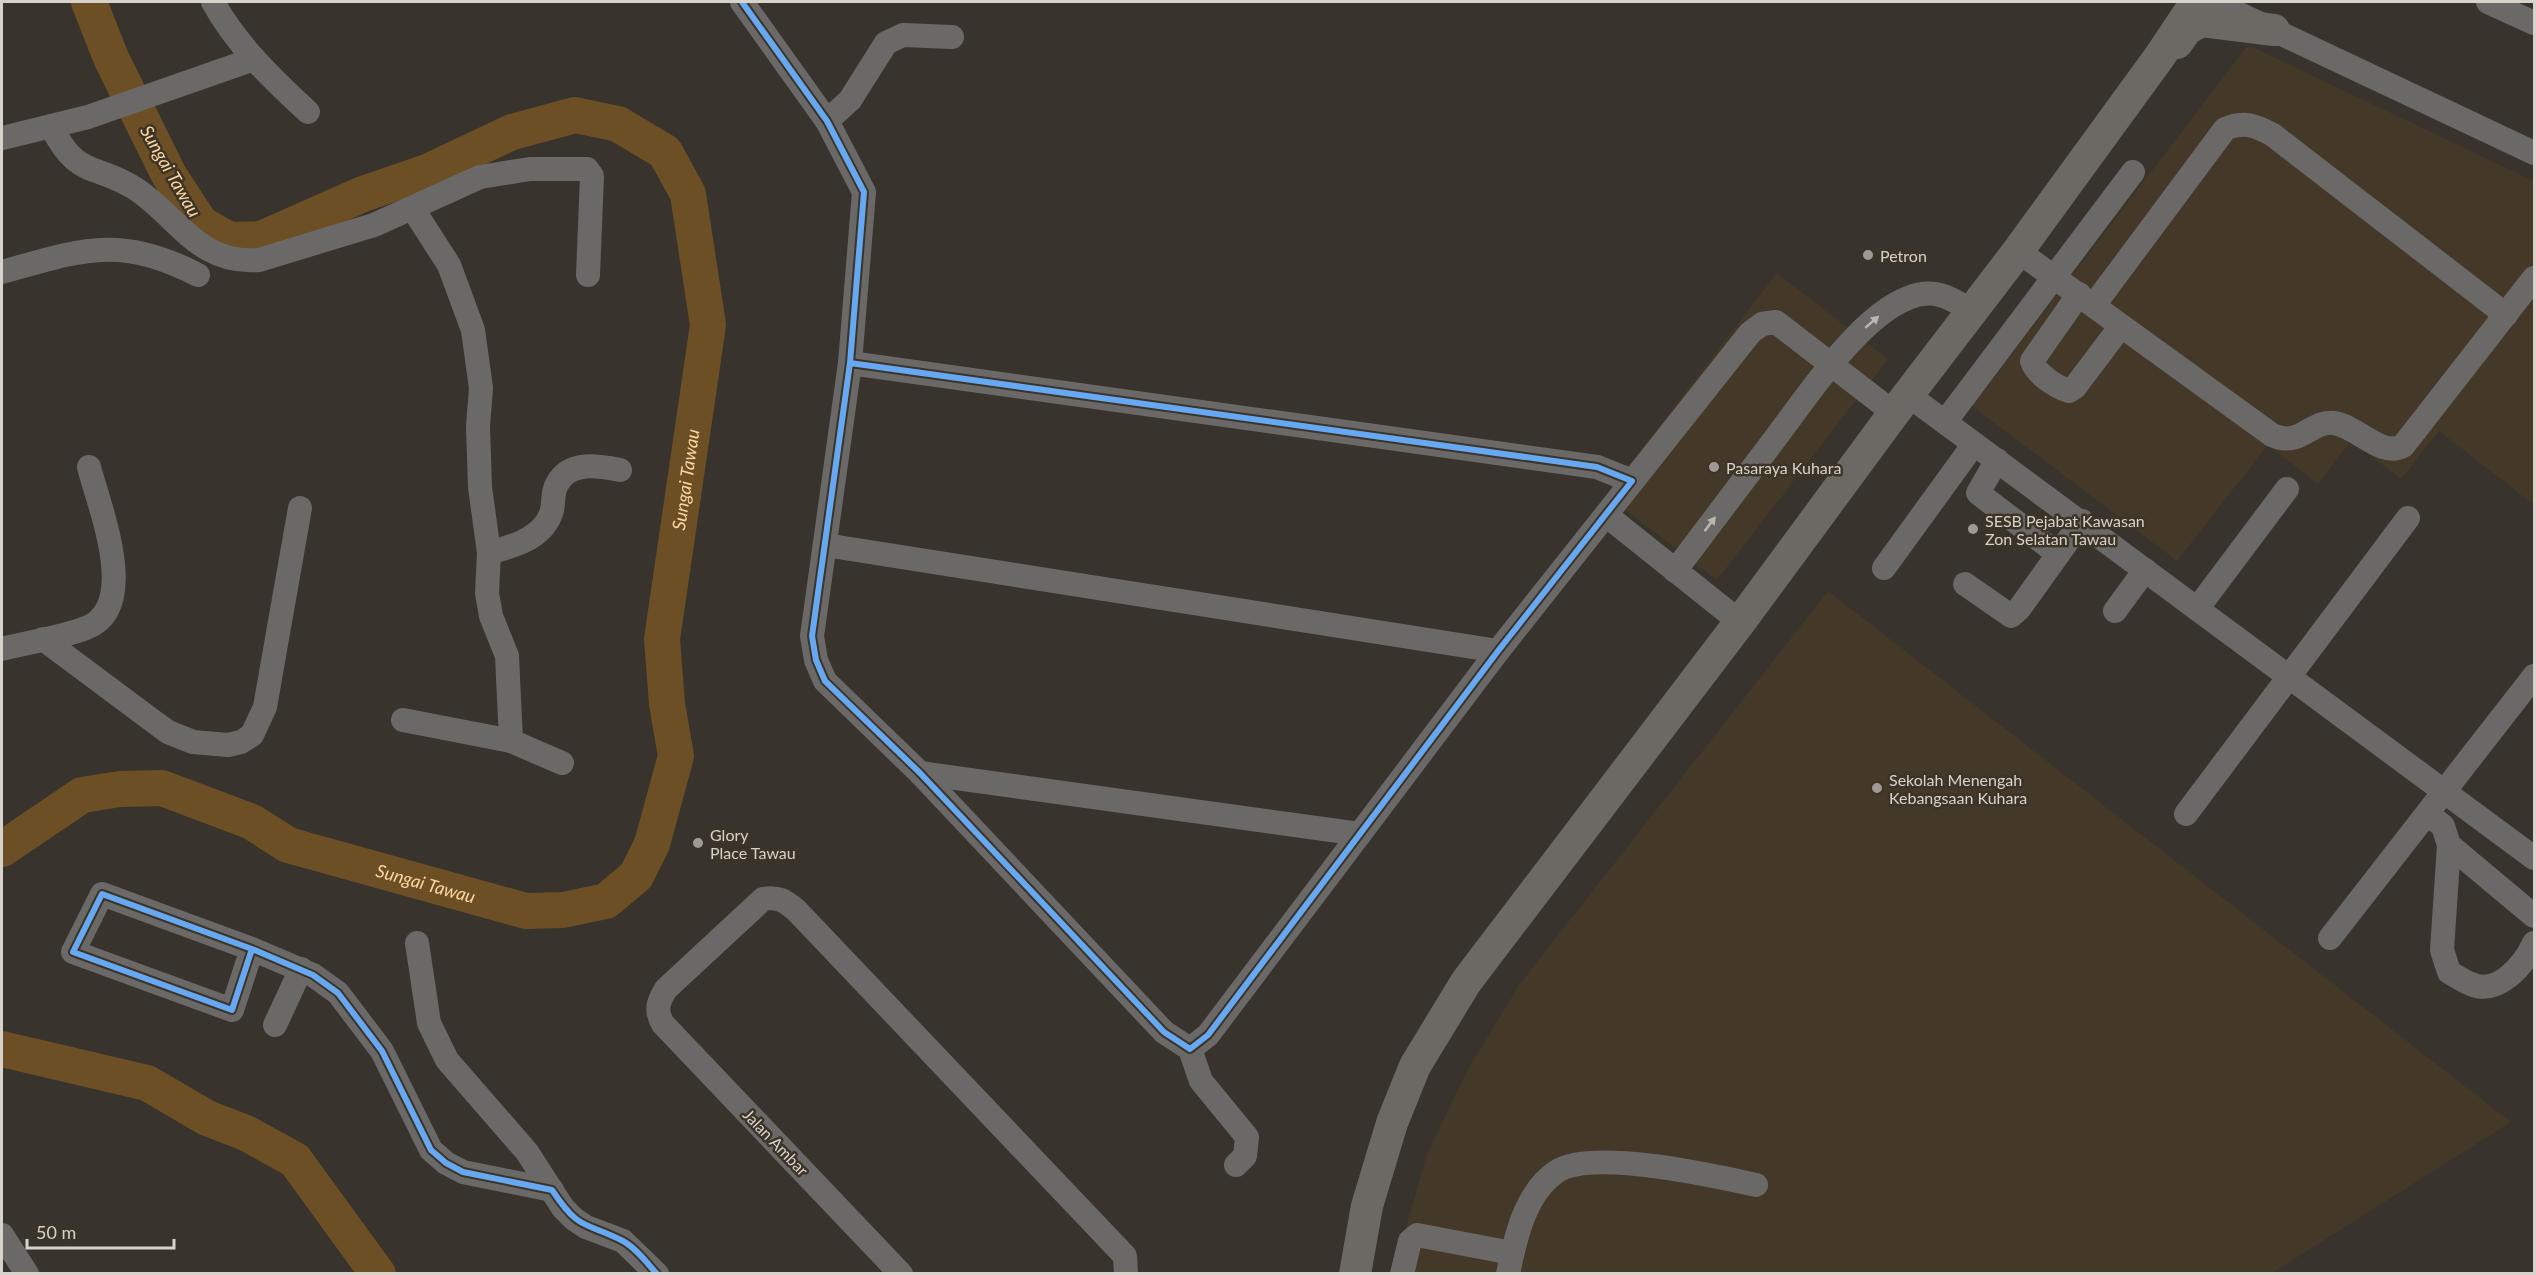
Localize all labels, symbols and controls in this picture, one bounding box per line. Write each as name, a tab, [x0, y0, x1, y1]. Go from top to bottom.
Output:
water label: Sungai Tawau	[136, 121, 206, 221]
place label: Petron	[1880, 246, 1927, 265]
marker: Petron	[1861, 248, 1875, 262]
one-way arrow	[1865, 315, 1880, 329]
water label: Sungai Tawau	[667, 427, 704, 532]
place label: Pasaraya Kuhara	[1726, 458, 1841, 477]
marker: Pasaraya Kuhara	[1707, 460, 1721, 474]
place label: SESB Pejabat Kawasan Zon Selatan Tawau	[1985, 511, 2145, 548]
one-way arrow	[1704, 517, 1716, 532]
marker: SESB Pejabat Kawasan Zon Selatan Tawau	[1966, 522, 1980, 536]
place label: Sekolah Menengah Kebangsaan Kuhara	[1889, 770, 2027, 807]
marker: Sekolah Menengah Kebangsaan Kuhara	[1870, 781, 1884, 795]
place label: Glory Place Tawau	[710, 825, 796, 862]
marker: Glory Place Tawau	[691, 836, 705, 850]
water label: Sungai Tawau	[374, 859, 478, 907]
street label: Jalan Ambar	[740, 1105, 813, 1179]
scale bar	[27, 1212, 174, 1250]
text: 50 m	[36, 1221, 76, 1243]

